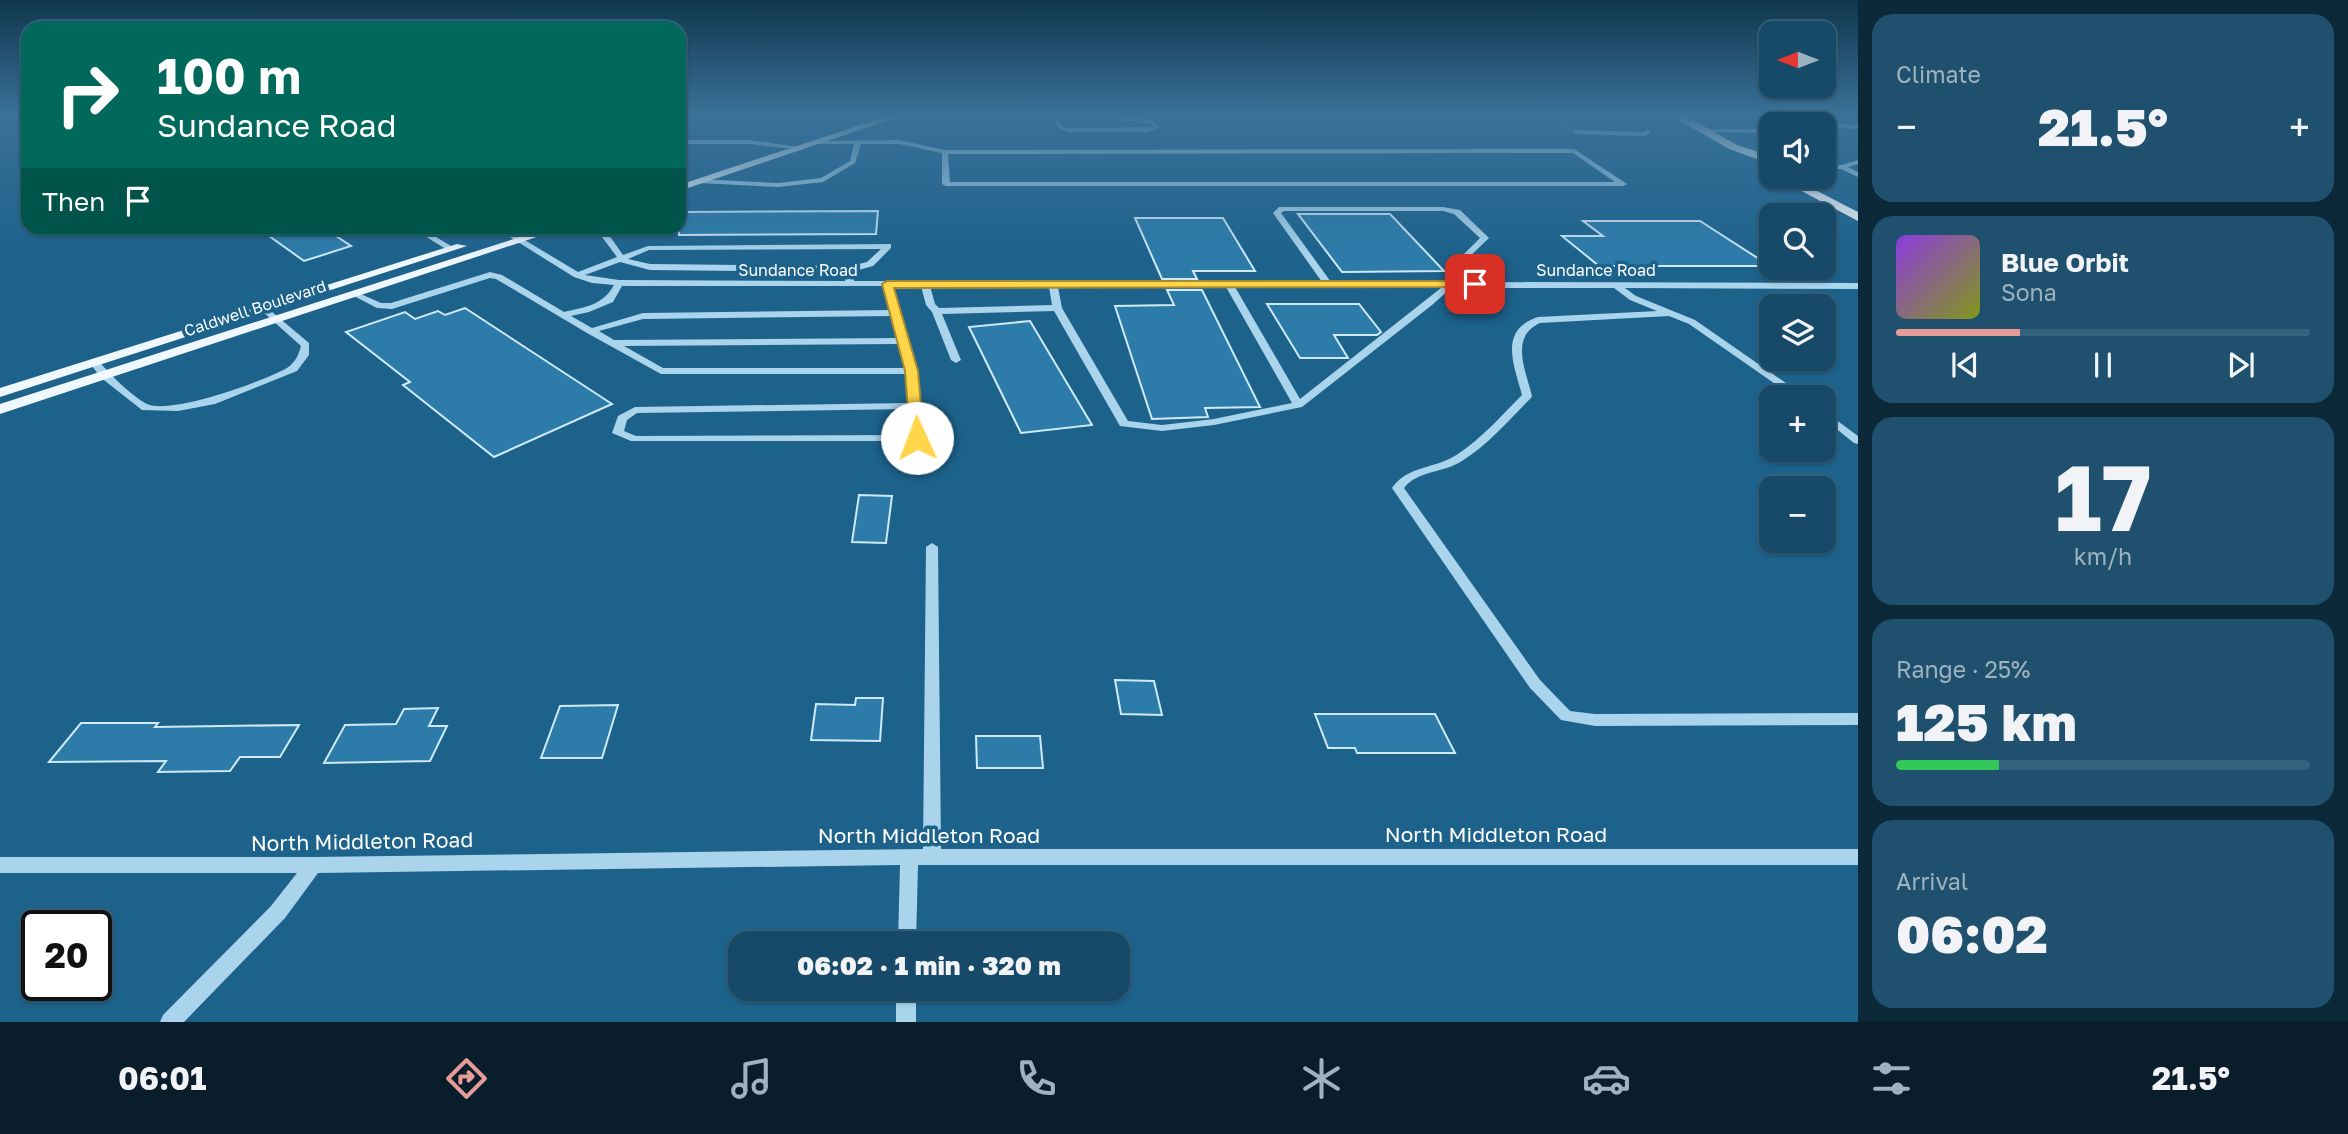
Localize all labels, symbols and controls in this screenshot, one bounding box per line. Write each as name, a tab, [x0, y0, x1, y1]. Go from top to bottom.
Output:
north arrow	[1759, 21, 1836, 98]
map controls	[1759, 21, 1836, 553]
text: 100 m	[157, 46, 301, 105]
icon: right	[42, 49, 133, 140]
text: Climate	[1896, 60, 1981, 88]
text: 21.5°	[2038, 95, 2168, 157]
text: −	[1896, 104, 1917, 149]
text: +	[2289, 104, 2310, 149]
text: Sundance Road	[157, 106, 396, 144]
button: sound	[1759, 112, 1836, 189]
icon: arrive	[119, 182, 157, 220]
text: Then	[42, 186, 105, 217]
button: search	[1759, 203, 1836, 280]
text: Blue Orbit	[2001, 247, 2129, 278]
pin	[1445, 254, 1505, 314]
street label: Sundance Road	[738, 260, 858, 280]
street label: Sundance Road	[1536, 260, 1656, 280]
icon: arrive	[1456, 265, 1494, 303]
street label: Caldwell Boulevard	[181, 276, 329, 340]
text: Sona	[2001, 278, 2057, 306]
button: layers	[1759, 294, 1836, 371]
icon: previous	[1946, 346, 1984, 384]
icon: pause	[2084, 346, 2122, 384]
icon: next	[2222, 346, 2260, 384]
button: +	[1759, 385, 1836, 462]
position arrow	[880, 401, 954, 475]
text: 17	[2055, 442, 2151, 551]
button: −	[1759, 476, 1836, 553]
text: km/h	[2074, 542, 2132, 570]
text: Range · 25%	[1896, 655, 2030, 683]
text: 125 km	[1896, 690, 2077, 752]
street label: North Middleton Road	[1385, 821, 1607, 847]
street label: North Middleton Road	[818, 822, 1040, 848]
street label: North Middleton Road	[251, 826, 473, 856]
text: Arrival	[1896, 867, 1968, 895]
text: 06:02	[1896, 902, 2048, 964]
speed limit sign: 20	[21, 910, 112, 1001]
text: 06:02 · 1 min · 320 m	[797, 950, 1061, 981]
icon: directions	[442, 1054, 491, 1103]
icon: music	[727, 1054, 776, 1103]
icon: phone	[1012, 1054, 1061, 1103]
icon: climate	[1297, 1054, 1346, 1103]
icon: car	[1582, 1054, 1631, 1103]
icon: filters	[1867, 1054, 1916, 1103]
text: 06:01	[118, 1059, 207, 1097]
text: 21.5°	[2152, 1059, 2230, 1097]

